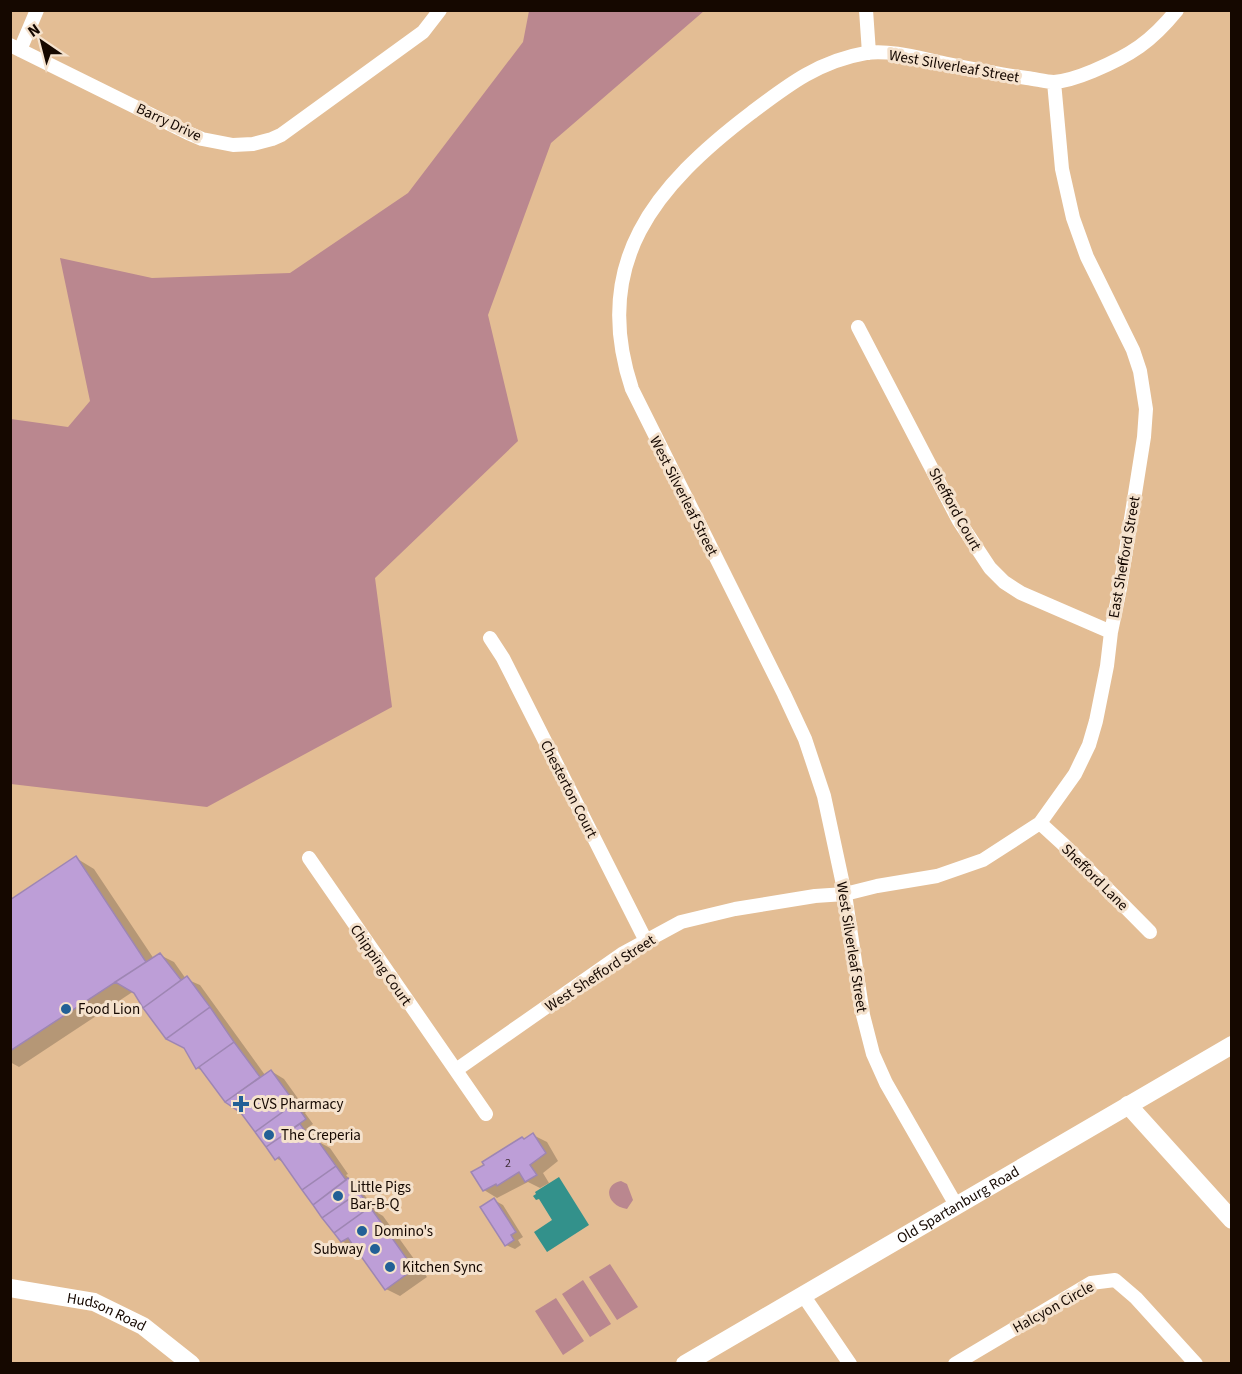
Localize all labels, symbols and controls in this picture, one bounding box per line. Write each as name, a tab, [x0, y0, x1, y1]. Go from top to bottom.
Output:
north arrow	[12, 12, 72, 72]
text: N	[23, 18, 45, 43]
street label: West Silverleaf Street	[887, 45, 1021, 88]
street label: Barry Drive	[133, 98, 205, 147]
street label: West Silverleaf Street	[644, 433, 723, 560]
street label: Shefford Court	[923, 464, 986, 554]
street label: East Shefford Street	[1103, 494, 1146, 620]
street label: Chesterton Court	[535, 737, 602, 842]
street label: Shefford Lane	[1056, 839, 1133, 916]
street label: West Silverleaf Street	[831, 880, 872, 1014]
street label: Chipping Court	[345, 920, 416, 1010]
street label: West Shefford Street	[541, 930, 659, 1017]
place label: Food Lion	[78, 999, 140, 1020]
marker: Food Lion	[59, 1002, 73, 1016]
place label: CVS Pharmacy	[253, 1094, 343, 1115]
marker: CVS Pharmacy	[234, 1097, 248, 1111]
place label: The Creperia	[281, 1125, 361, 1146]
marker: The Creperia	[262, 1128, 276, 1142]
house number: 2	[505, 1155, 511, 1172]
street label: Old Spartanburg Road	[893, 1161, 1024, 1249]
place label: Little Pigs Bar-B-Q	[350, 1177, 411, 1215]
marker: Little Pigs Bar-B-Q	[331, 1189, 345, 1203]
place label: Domino's	[374, 1221, 433, 1242]
marker: Domino's	[355, 1224, 369, 1238]
place label: Subway	[313, 1239, 363, 1260]
marker: Subway	[368, 1242, 382, 1256]
place label: Kitchen Sync	[402, 1257, 483, 1278]
marker: Kitchen Sync	[383, 1260, 397, 1274]
street label: Halcyon Circle	[1009, 1276, 1098, 1338]
street label: Hudson Road	[65, 1288, 150, 1337]

